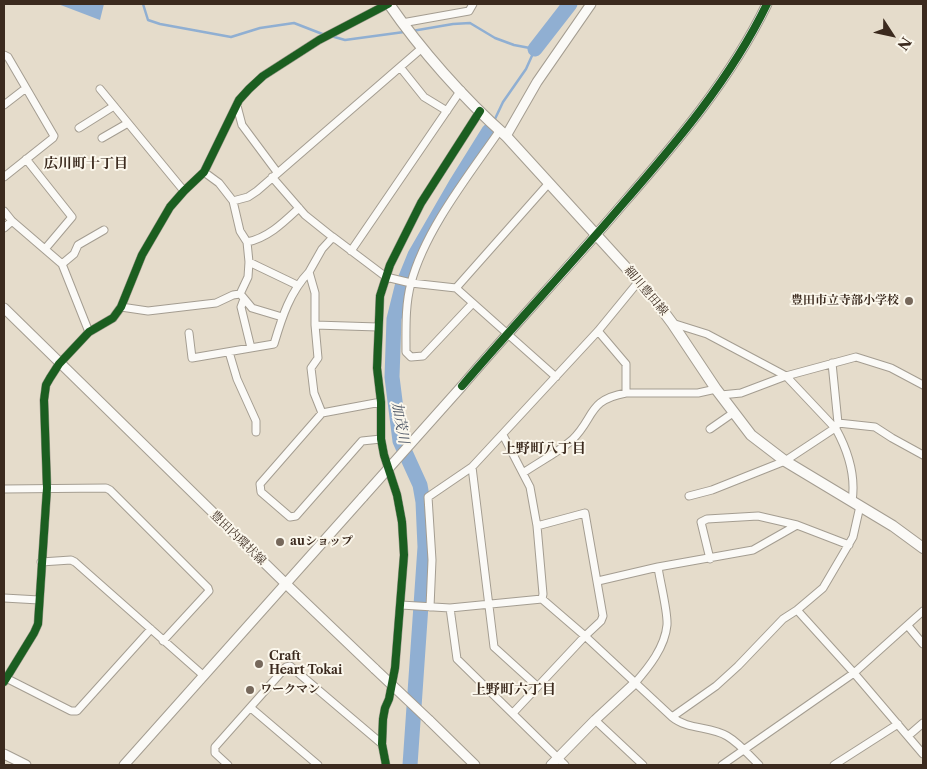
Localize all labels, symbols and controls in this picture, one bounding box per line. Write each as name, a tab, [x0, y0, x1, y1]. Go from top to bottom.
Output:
north arrow	[867, 10, 917, 60]
text: N	[893, 33, 915, 54]
district label: 広川町十丁目	[44, 156, 128, 172]
street label: 細川豊田線	[621, 263, 671, 319]
place label: 豊田市立寺部小学校	[791, 294, 899, 308]
marker: 豊田市立寺部小学校	[903, 295, 915, 307]
water label: 加茂川	[388, 401, 412, 445]
district label: 上野町八丁目	[502, 441, 586, 457]
street label: 豊田内環状線	[207, 508, 269, 568]
place label: auショップ	[290, 535, 353, 549]
marker: auショップ	[274, 536, 286, 548]
place label: Craft Heart Tokai	[269, 650, 342, 678]
marker: Craft Heart Tokai	[253, 658, 265, 670]
district label: 上野町六丁目	[472, 682, 556, 698]
place label: ワークマン	[260, 683, 320, 697]
marker: ワークマン	[244, 684, 256, 696]

